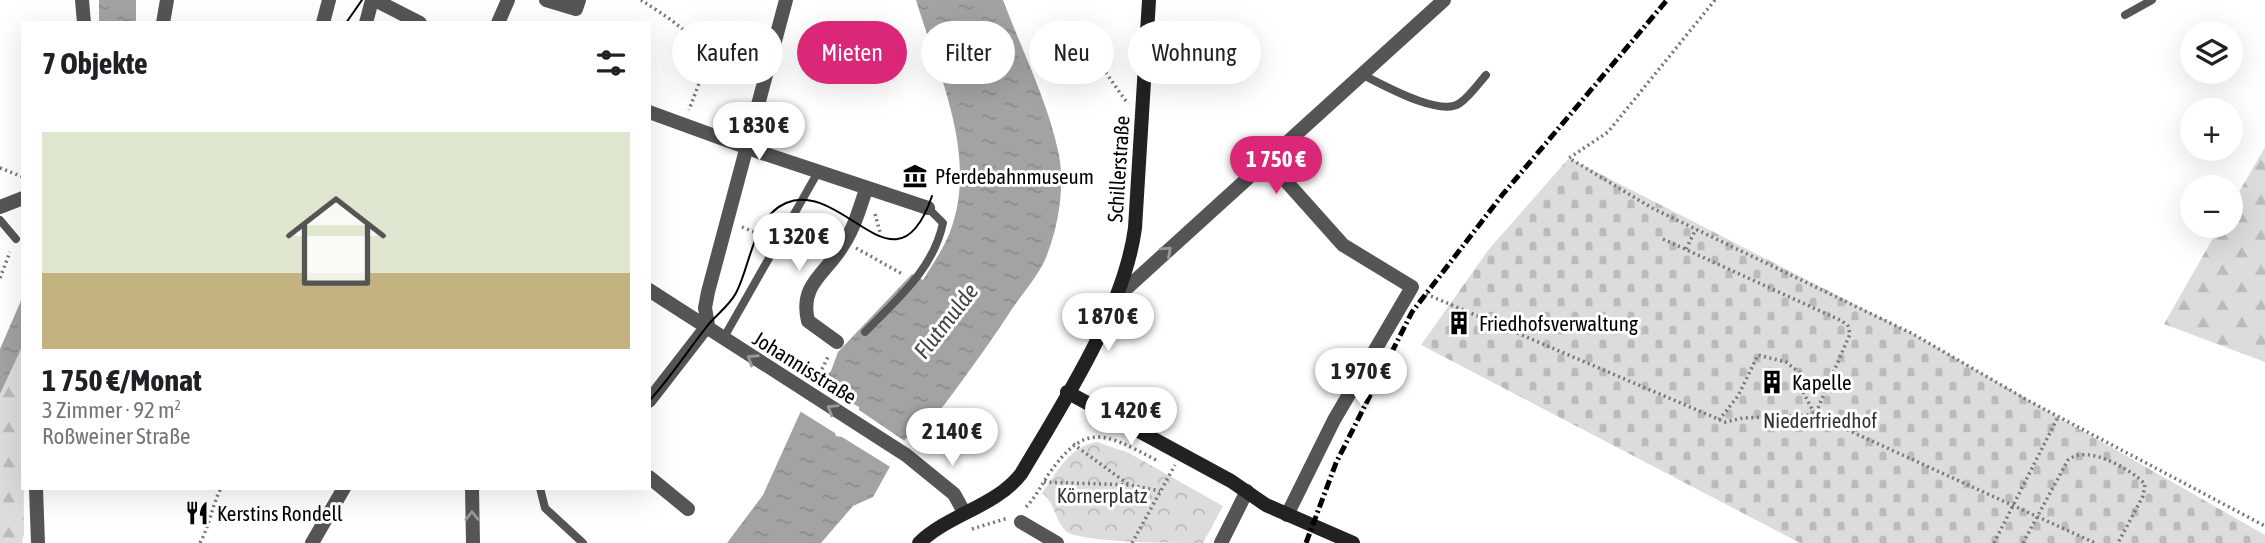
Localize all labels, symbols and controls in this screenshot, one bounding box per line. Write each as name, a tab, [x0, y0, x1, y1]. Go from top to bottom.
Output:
chip: Kaufen	[672, 21, 783, 84]
chip: Mieten	[797, 21, 907, 84]
chip: Filter	[921, 21, 1015, 84]
chip: Neu	[1029, 21, 1114, 84]
chip: Wohnung	[1128, 21, 1261, 84]
map controls	[2180, 21, 2243, 238]
button: layers	[2180, 21, 2243, 84]
icon: filters	[592, 44, 630, 82]
text: 7 Objekte	[42, 46, 148, 80]
button: +	[2180, 98, 2243, 161]
pin: 1 830 €	[694, 102, 824, 162]
text: 1 830 €	[729, 112, 789, 138]
street label: Schillerstraße	[1102, 115, 1134, 223]
pin: 1 750 €	[1211, 136, 1341, 196]
text: 1 750 €	[1246, 146, 1306, 172]
museum icon: Pferdebahnmuseum	[901, 162, 929, 190]
place label: Pferdebahnmuseum	[935, 164, 1094, 188]
button: −	[2180, 175, 2243, 238]
icon: home	[273, 178, 399, 304]
pin: 1 320 €	[734, 214, 864, 273]
text: 1 320 €	[769, 223, 829, 249]
one-way arrow	[1159, 246, 1172, 259]
water label: Flutmulde	[909, 278, 983, 364]
pin: 1 870 €	[1043, 294, 1173, 353]
text: 1 870 €	[1078, 303, 1138, 329]
building icon: Friedhofsverwaltung	[1445, 309, 1473, 337]
place label: Friedhofsverwaltung	[1479, 311, 1638, 335]
street label: Johannisstraße	[749, 326, 861, 408]
pin: 1 970 €	[1296, 348, 1426, 408]
one-way arrow	[747, 354, 760, 367]
text: 1 970 €	[1331, 358, 1391, 384]
text: 1 750 €/Monat	[42, 363, 202, 397]
building icon: Kapelle	[1758, 368, 1786, 396]
place label: Kapelle	[1792, 370, 1852, 394]
pin: 1 420 €	[1066, 388, 1196, 447]
text: 3 Zimmer · 92 m²	[42, 397, 181, 423]
text: 1 420 €	[1101, 397, 1161, 423]
one-way arrow	[827, 404, 840, 417]
pin: 2 140 €	[887, 408, 1017, 468]
park label: Niederfriedhof	[1763, 408, 1877, 432]
text: 2 140 €	[922, 418, 982, 444]
text: Roßweiner Straße	[42, 423, 190, 449]
park label: Körnerplatz	[1057, 483, 1148, 507]
restaurant icon: Kerstins Rondell	[183, 499, 211, 527]
place label: Kerstins Rondell	[217, 501, 343, 525]
one-way arrow	[465, 510, 480, 521]

